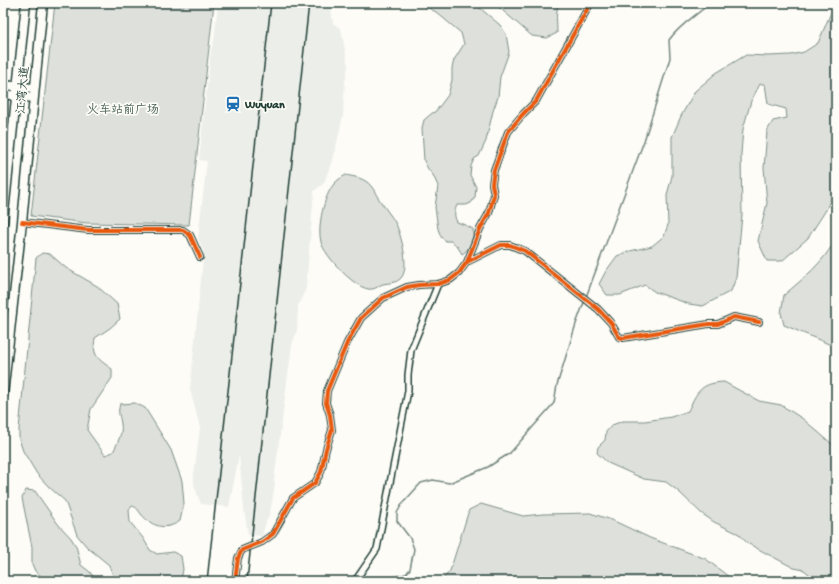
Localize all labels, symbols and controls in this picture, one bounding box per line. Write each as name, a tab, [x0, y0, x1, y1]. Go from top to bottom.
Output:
street label: 江湾大道	[14, 66, 33, 115]
station icon: Wuyuan	[224, 95, 242, 113]
place label: Wuyuan	[244, 99, 285, 113]
park label: 火车站前广场	[87, 103, 159, 118]

